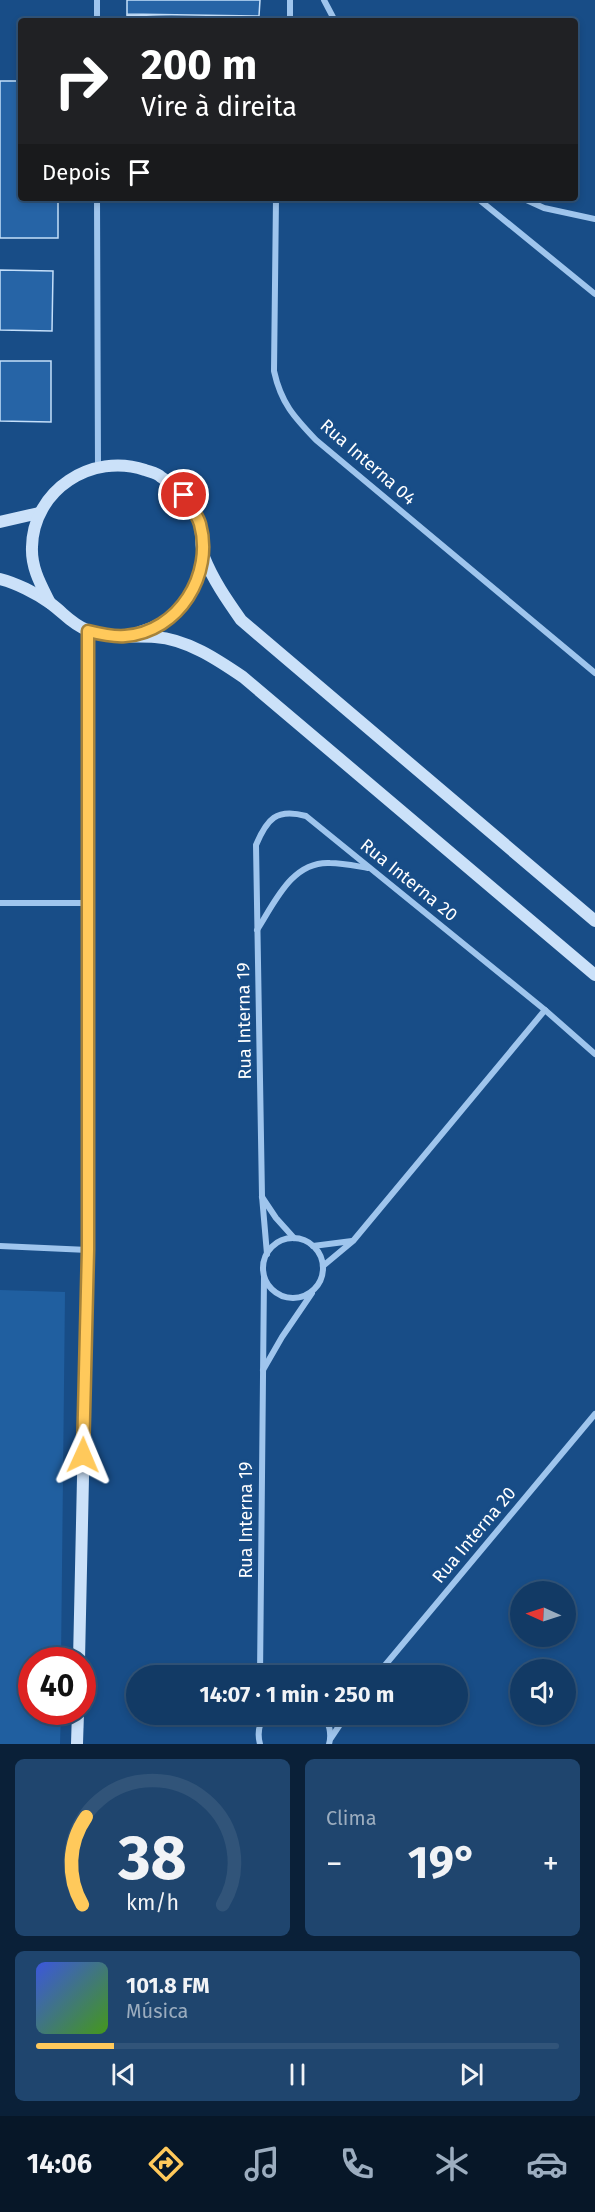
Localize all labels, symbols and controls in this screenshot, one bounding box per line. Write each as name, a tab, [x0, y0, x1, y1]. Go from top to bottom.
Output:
text: 200 m	[141, 40, 257, 90]
icon: right	[42, 42, 120, 120]
text: Vire à direita	[141, 91, 297, 123]
icon: arrive	[123, 156, 156, 189]
text: Depois	[42, 159, 111, 186]
street label: Rua Interna 04	[316, 414, 421, 510]
pin	[158, 469, 209, 520]
icon: arrive	[167, 478, 200, 511]
street label: Rua Interna 20	[356, 834, 462, 926]
street label: Rua Interna 19	[232, 962, 256, 1080]
position arrow	[51, 1423, 115, 1487]
street label: Rua Interna 19	[235, 1461, 257, 1579]
street label: Rua Interna 20	[427, 1482, 521, 1588]
north arrow	[510, 1581, 576, 1647]
map controls	[510, 1581, 576, 1725]
speed limit sign: 40	[18, 1647, 96, 1725]
button: sound	[510, 1659, 576, 1725]
text: 14:07 · 1 min · 250 m	[200, 1681, 394, 1708]
text: Clima	[326, 1806, 377, 1830]
text: 38	[117, 1821, 187, 1896]
text: 19°	[408, 1836, 477, 1890]
text: −	[326, 1844, 343, 1884]
text: +	[543, 1844, 559, 1884]
text: km/h	[126, 1890, 179, 1916]
text: 101.8 FM	[126, 1972, 210, 1999]
text: Música	[126, 1999, 188, 2023]
icon: previous	[107, 2058, 140, 2091]
icon: pause	[281, 2058, 314, 2091]
icon: next	[455, 2058, 488, 2091]
icon: directions	[145, 2143, 187, 2185]
icon: music	[241, 2143, 283, 2185]
icon: phone	[336, 2143, 378, 2185]
icon: climate	[431, 2143, 473, 2185]
icon: car	[526, 2143, 568, 2185]
text: 14:06	[27, 2148, 92, 2180]

